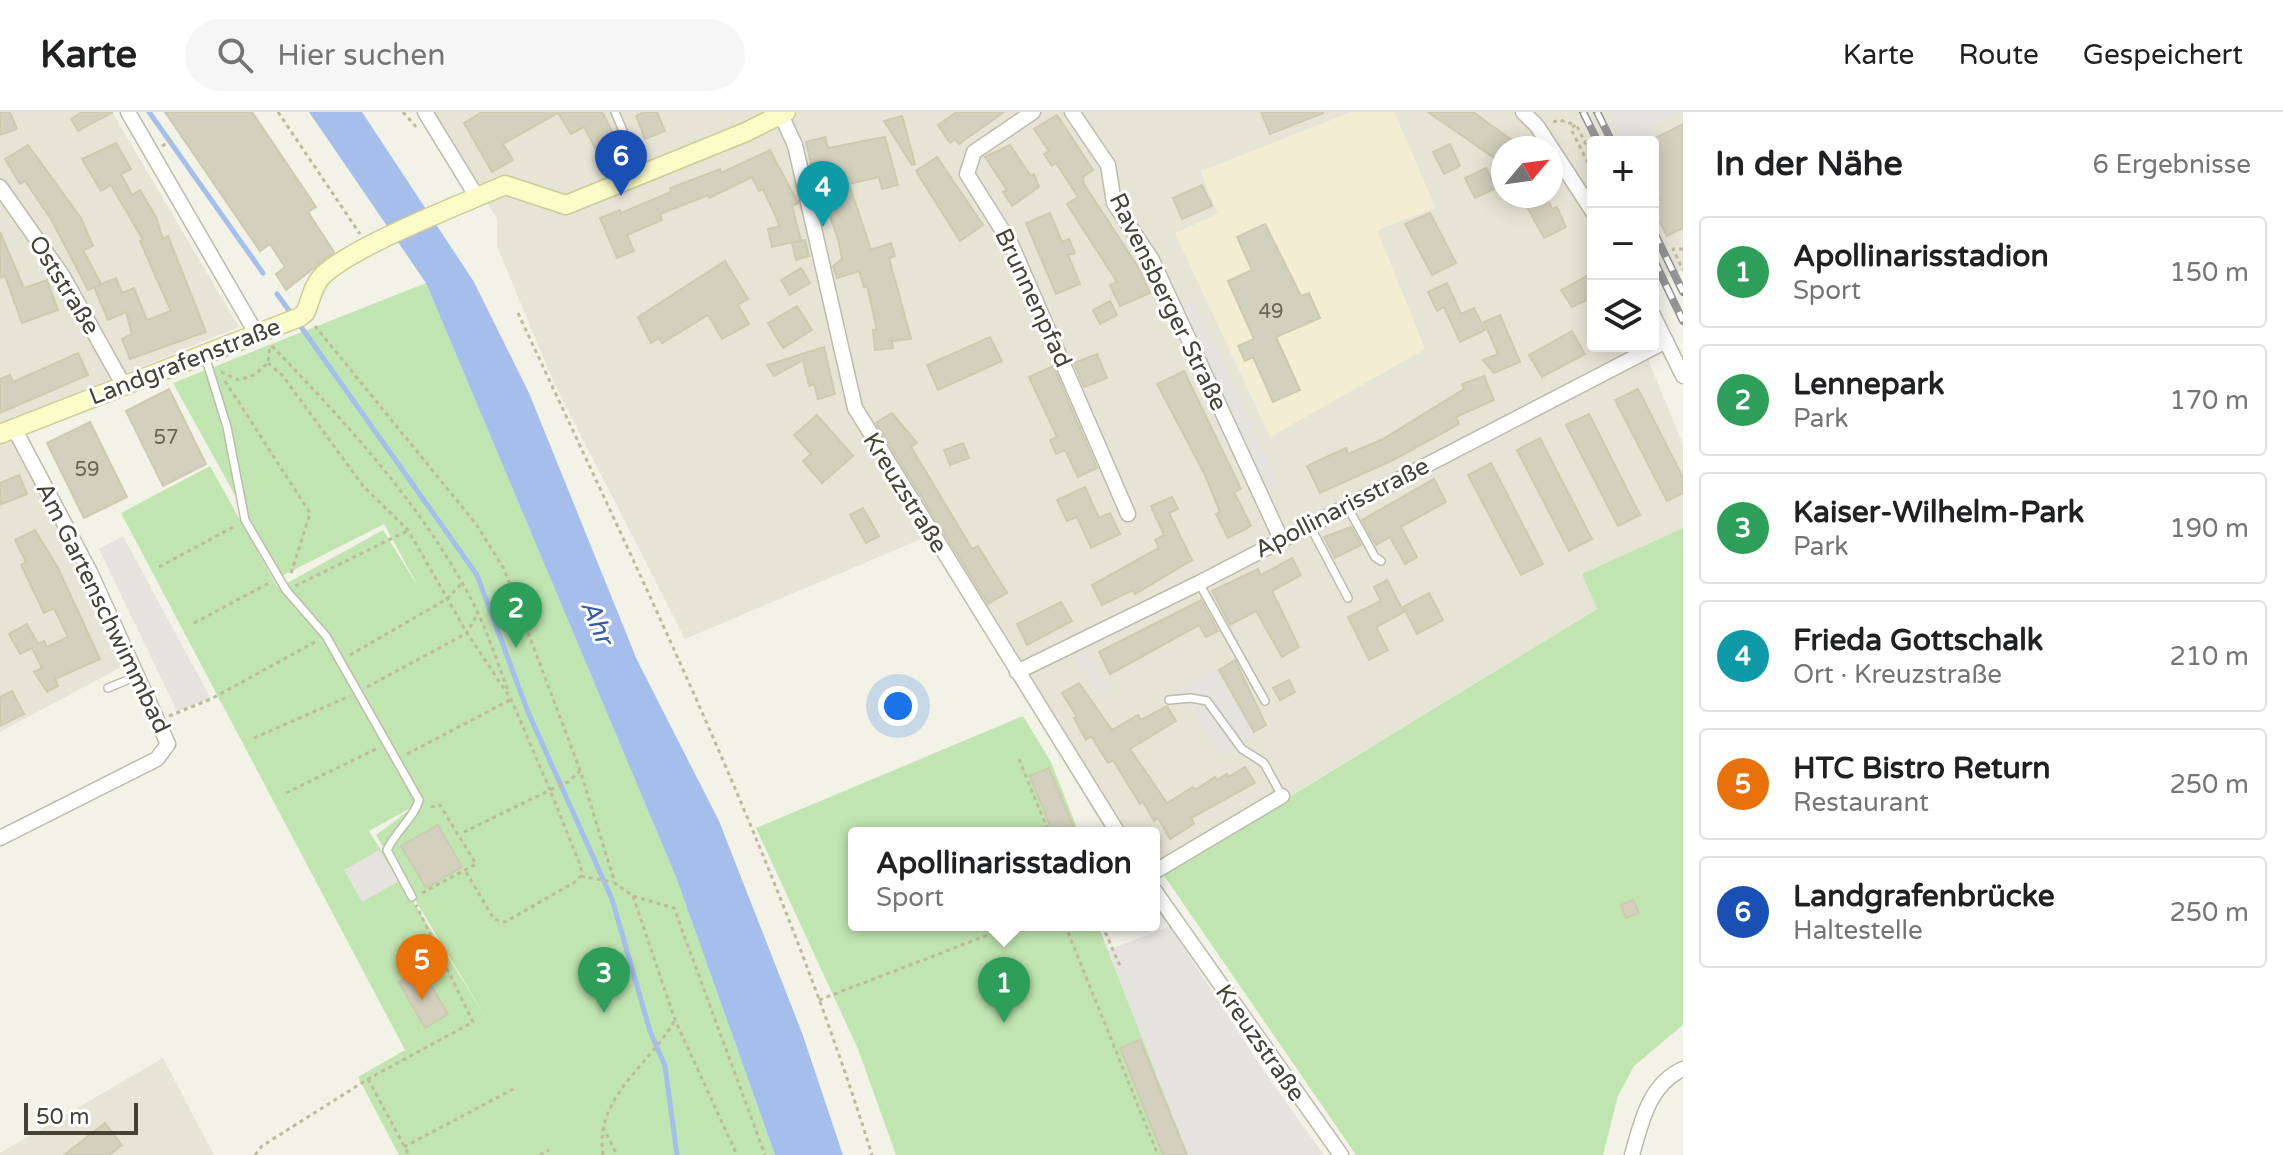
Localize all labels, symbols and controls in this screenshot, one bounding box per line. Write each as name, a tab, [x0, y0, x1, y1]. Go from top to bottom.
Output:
search box	[185, 19, 745, 91]
text: Karte	[40, 32, 137, 78]
icon: search	[213, 33, 257, 77]
text: Hier suchen	[277, 37, 445, 74]
text: Karte	[1843, 38, 1914, 72]
text: Route	[1958, 38, 2039, 72]
text: Gespeichert	[2083, 38, 2243, 72]
pin: 6	[595, 130, 647, 196]
north arrow	[1491, 136, 1563, 208]
map controls	[1587, 136, 1659, 352]
button: +	[1587, 136, 1659, 208]
text: In der Nähe	[1715, 144, 1903, 185]
text: 6 Ergebnisse	[2092, 149, 2251, 180]
pin: 4	[797, 161, 849, 227]
street label: Ravensberger Straße	[1103, 188, 1233, 416]
button: −	[1587, 208, 1659, 280]
street label: Brunnenpfad	[988, 224, 1078, 372]
street label: Oststraße	[22, 230, 106, 340]
text: Apollinarisstadion	[1793, 238, 2049, 275]
text: 1	[1735, 257, 1751, 288]
text: 150 m	[2169, 257, 2249, 288]
text: Sport	[1793, 275, 1861, 306]
button: layers	[1587, 280, 1659, 352]
house number: 49	[1258, 300, 1284, 324]
street label: Landgrafenstraße	[85, 312, 285, 412]
text: Lennepark	[1793, 366, 1944, 403]
text: 2	[1735, 385, 1751, 416]
text: 170 m	[2169, 385, 2249, 416]
text: Park	[1793, 403, 1849, 434]
house number: 57	[153, 426, 179, 450]
street label: Kreuzstraße	[857, 427, 953, 559]
street label: Apollinarisstraße	[1250, 452, 1434, 564]
house number: 59	[74, 458, 100, 482]
street label: Am Gartenschwimmbad	[30, 478, 176, 738]
text: Kaiser-Wilhelm-Park	[1793, 494, 2084, 531]
text: 3	[1735, 513, 1751, 544]
text: 190 m	[2169, 513, 2249, 544]
text: Park	[1793, 531, 1849, 562]
pin: 2	[490, 582, 542, 648]
water label: Ahr	[574, 595, 621, 652]
text: Frieda Gottschalk	[1793, 622, 2043, 659]
text: 4	[1735, 641, 1751, 672]
text: 210 m	[2169, 641, 2249, 672]
text: Ort · Kreuzstraße	[1793, 659, 2002, 690]
your location	[878, 686, 918, 726]
text: HTC Bistro Return	[1793, 750, 2051, 787]
text: 5	[1735, 769, 1751, 800]
text: 250 m	[2169, 769, 2249, 800]
text: Restaurant	[1793, 787, 1929, 818]
popup	[848, 827, 1160, 931]
text: Apollinarisstadion	[876, 845, 1132, 882]
text: Landgrafenbrücke	[1793, 878, 2055, 915]
text: Sport	[876, 882, 944, 913]
text: 6	[1735, 897, 1751, 928]
text: 250 m	[2169, 897, 2249, 928]
text: Haltestelle	[1793, 915, 1923, 946]
pin: 5	[396, 934, 448, 1000]
pin: 3	[578, 947, 630, 1013]
pin: 1	[978, 957, 1030, 1023]
street label: Kreuzstraße	[1209, 979, 1311, 1107]
scale bar	[24, 1099, 138, 1135]
text: 50 m	[36, 1104, 90, 1130]

